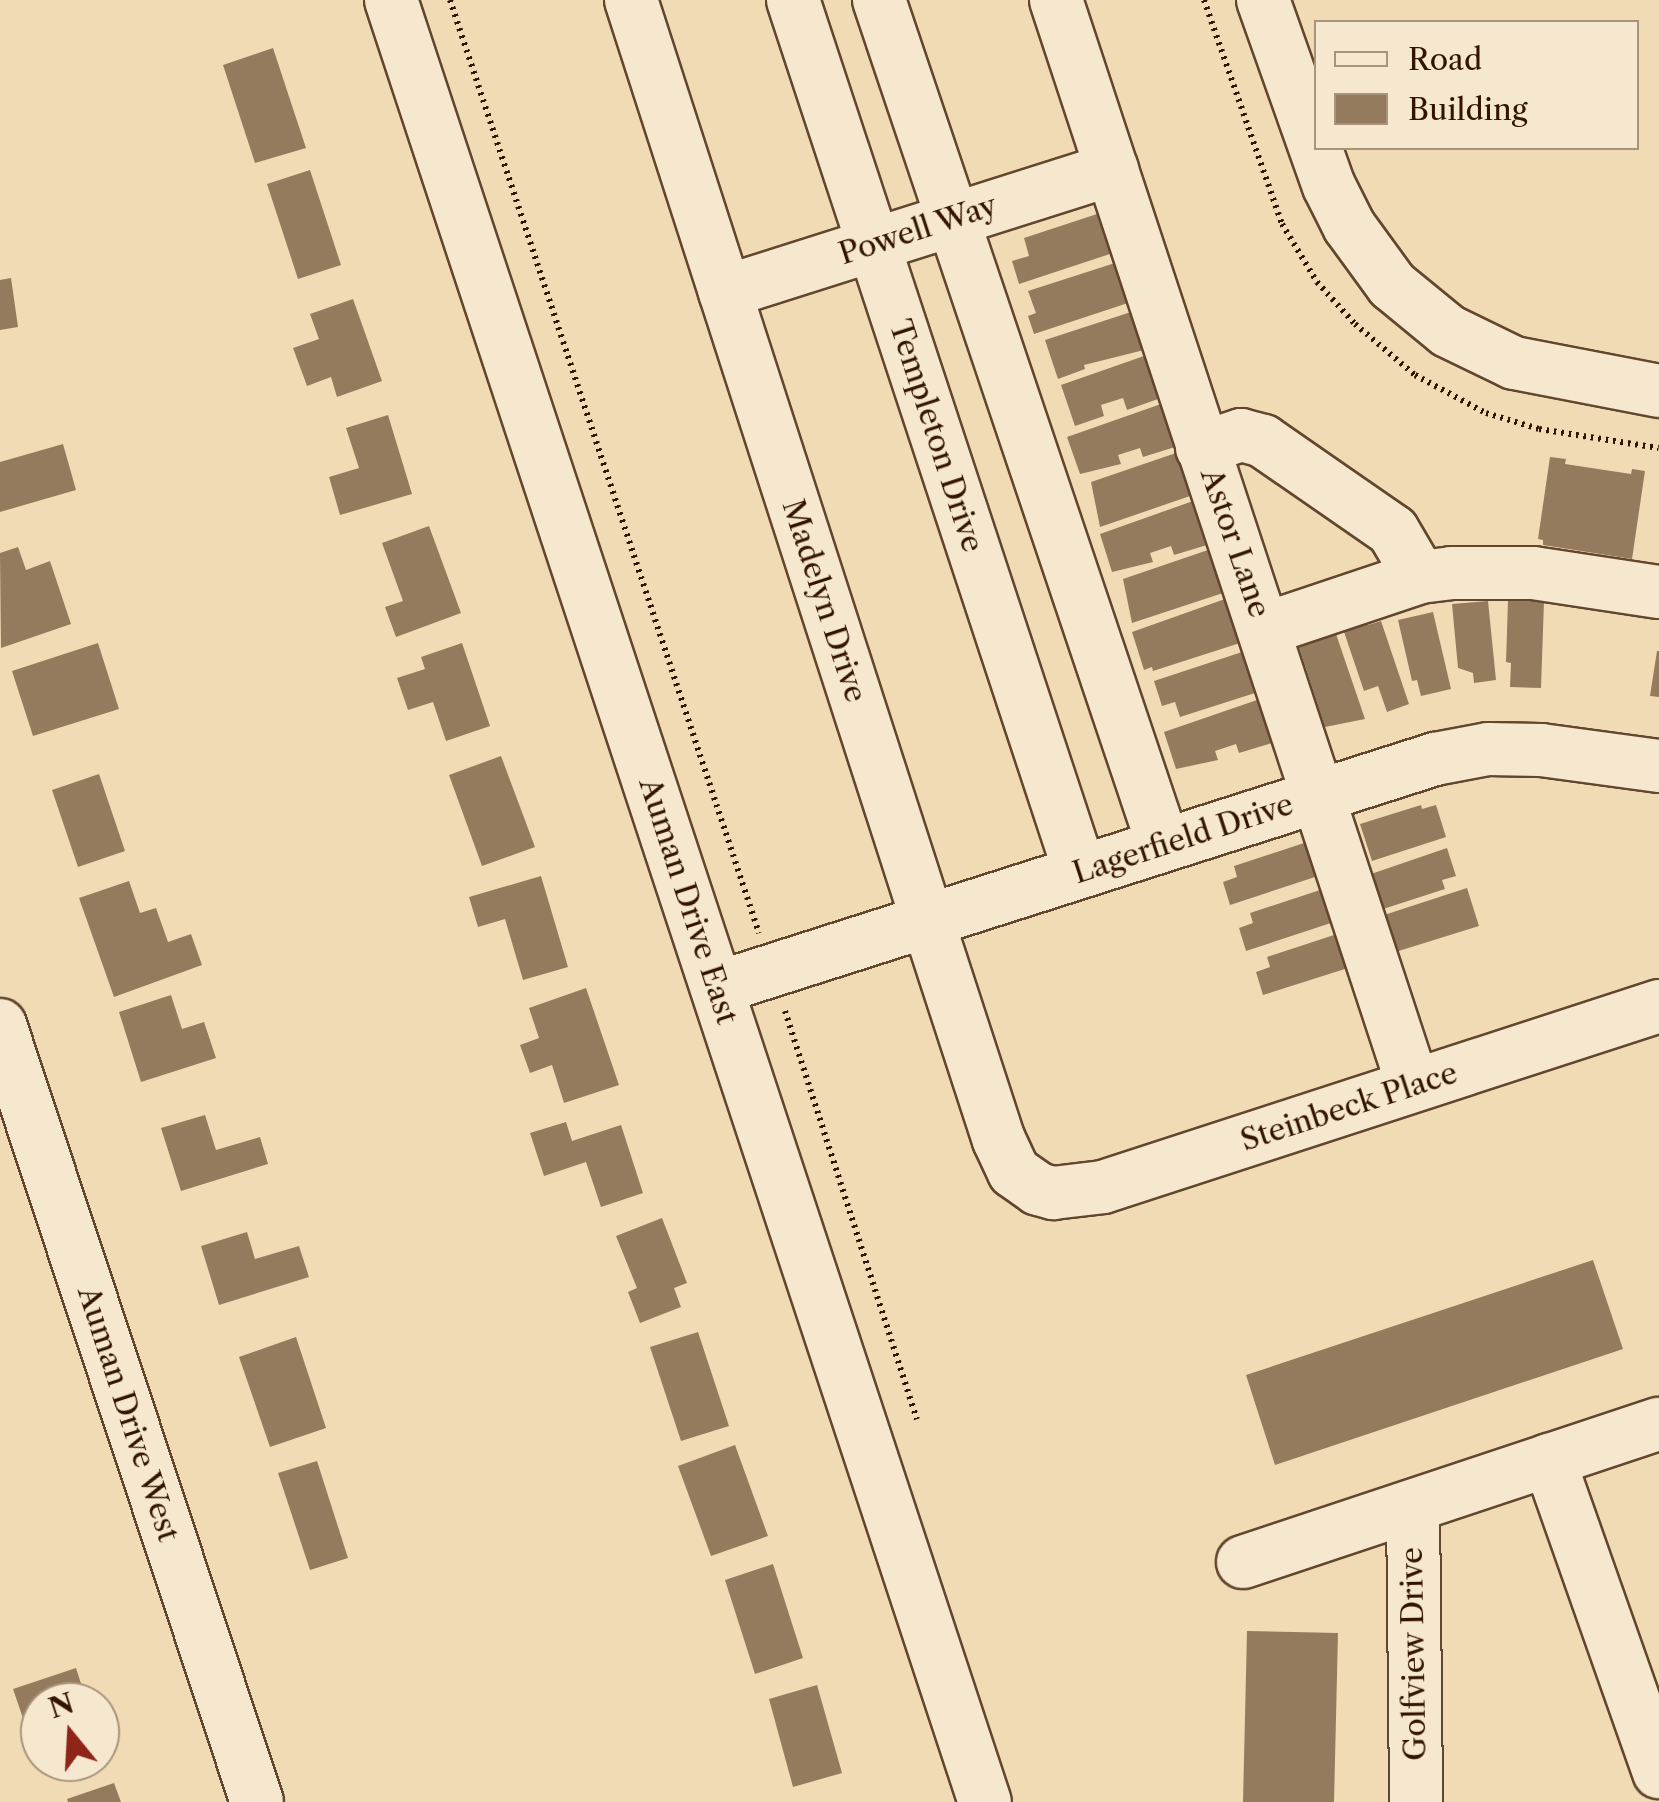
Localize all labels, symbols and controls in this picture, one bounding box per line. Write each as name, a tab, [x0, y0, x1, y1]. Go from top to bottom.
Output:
legend	[1314, 20, 1639, 150]
text: Road	[1408, 41, 1482, 78]
text: Building	[1408, 91, 1528, 128]
street label: Powell Way	[834, 187, 1002, 273]
street label: Templeton Drive	[881, 315, 991, 557]
street label: Astor Lane	[1193, 463, 1277, 623]
street label: Madelyn Drive	[774, 495, 874, 707]
street label: Auman Drive East	[631, 773, 745, 1029]
street label: Lagerfield Drive	[1068, 786, 1298, 892]
street label: Steinbeck Place	[1236, 1055, 1462, 1159]
street label: Auman Drive West	[70, 1281, 186, 1547]
street label: Golfview Drive	[1394, 1546, 1434, 1762]
north arrow	[20, 1682, 120, 1782]
text: N	[45, 1685, 78, 1725]

